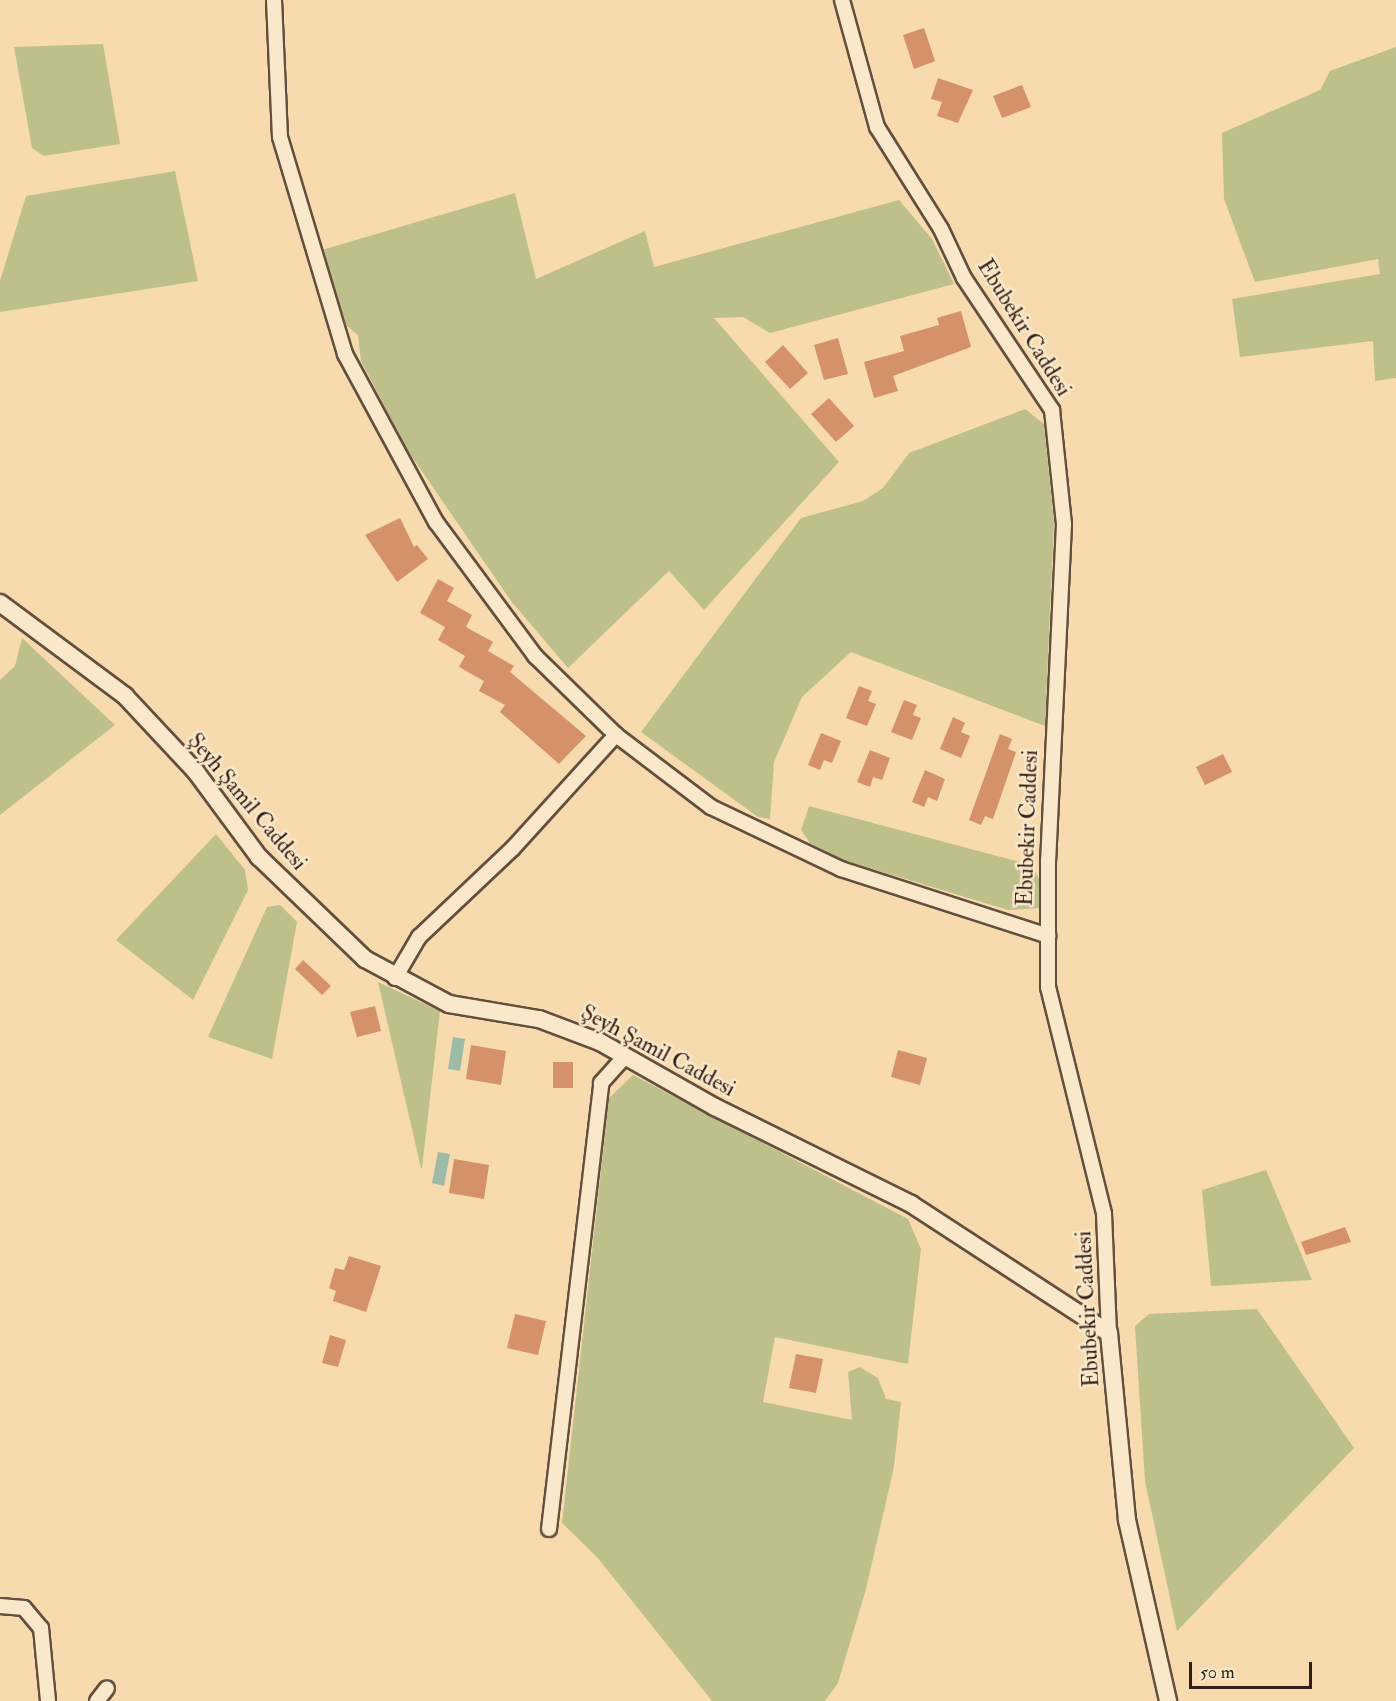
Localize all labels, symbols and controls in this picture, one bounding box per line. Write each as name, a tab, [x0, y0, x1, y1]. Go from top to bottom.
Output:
street label: Ebubekir Caddesi	[971, 255, 1077, 401]
street label: Şeyh Şamil Caddesi	[182, 728, 312, 876]
street label: Ebubekir Caddesi	[1012, 749, 1044, 907]
street label: Şeyh Şamil Caddesi	[576, 999, 740, 1103]
street label: Ebubekir Caddesi	[1071, 1230, 1105, 1388]
scale bar	[1192, 1650, 1315, 1688]
text: 50 m	[1200, 1661, 1235, 1684]

